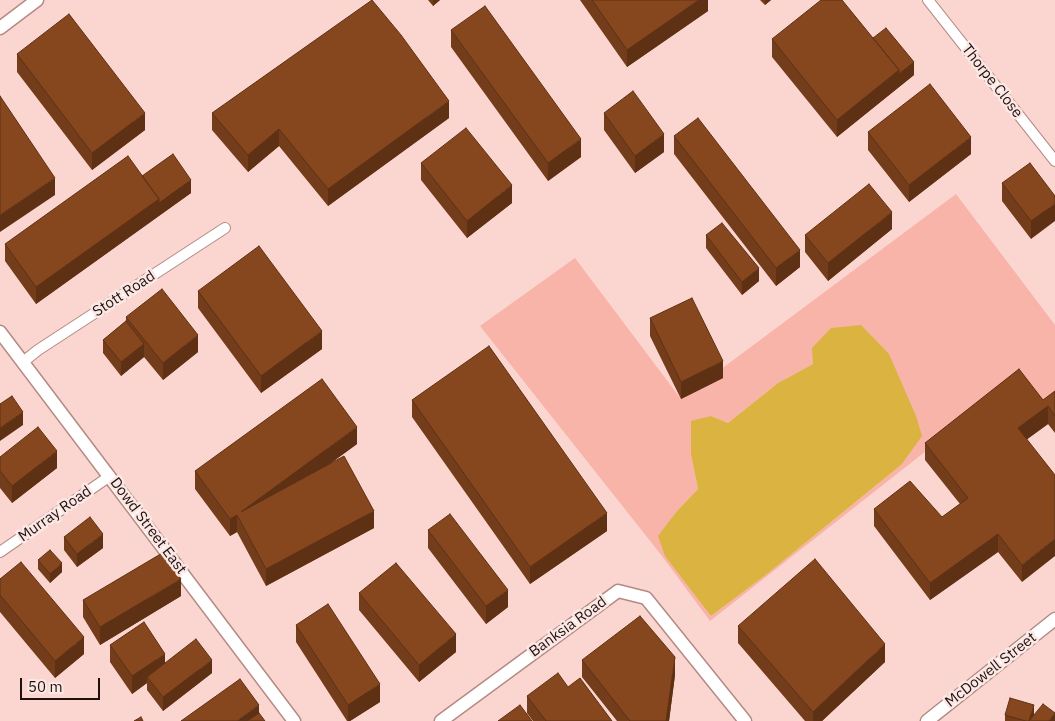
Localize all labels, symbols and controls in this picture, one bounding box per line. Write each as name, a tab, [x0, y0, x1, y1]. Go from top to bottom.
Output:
street label: Thorpe Close	[958, 40, 1026, 122]
street label: Stott Road	[89, 267, 159, 321]
street label: Dowd Street East	[106, 474, 190, 578]
street label: Murray Road	[15, 482, 95, 546]
street label: Banksia Road	[526, 593, 610, 661]
street label: McDowell Street	[942, 629, 1040, 711]
scale bar	[22, 668, 102, 700]
text: 50 m	[28, 677, 63, 696]

